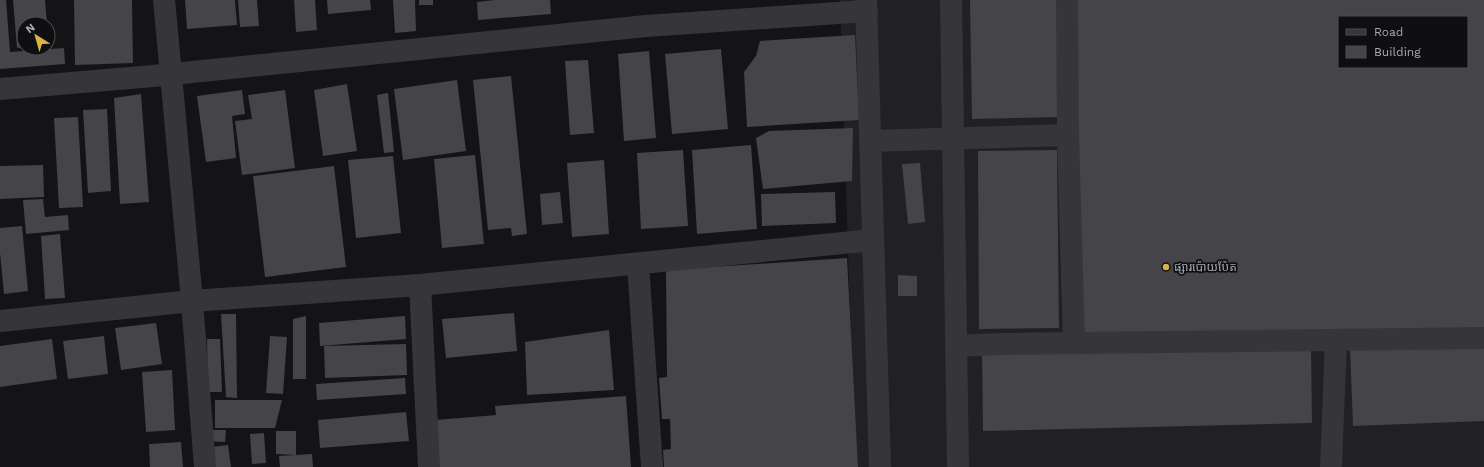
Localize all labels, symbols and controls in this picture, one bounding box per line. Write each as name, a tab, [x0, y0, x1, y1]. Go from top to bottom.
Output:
north arrow	[16, 16, 56, 56]
legend	[1338, 16, 1468, 68]
text: N	[23, 21, 37, 36]
text: Road	[1374, 25, 1403, 39]
text: Building	[1374, 45, 1421, 59]
place label: ផ្សារប៉ោយប៉ែត	[1174, 260, 1237, 274]
marker: ផ្សារប៉ោយប៉ែត	[1161, 262, 1171, 272]

